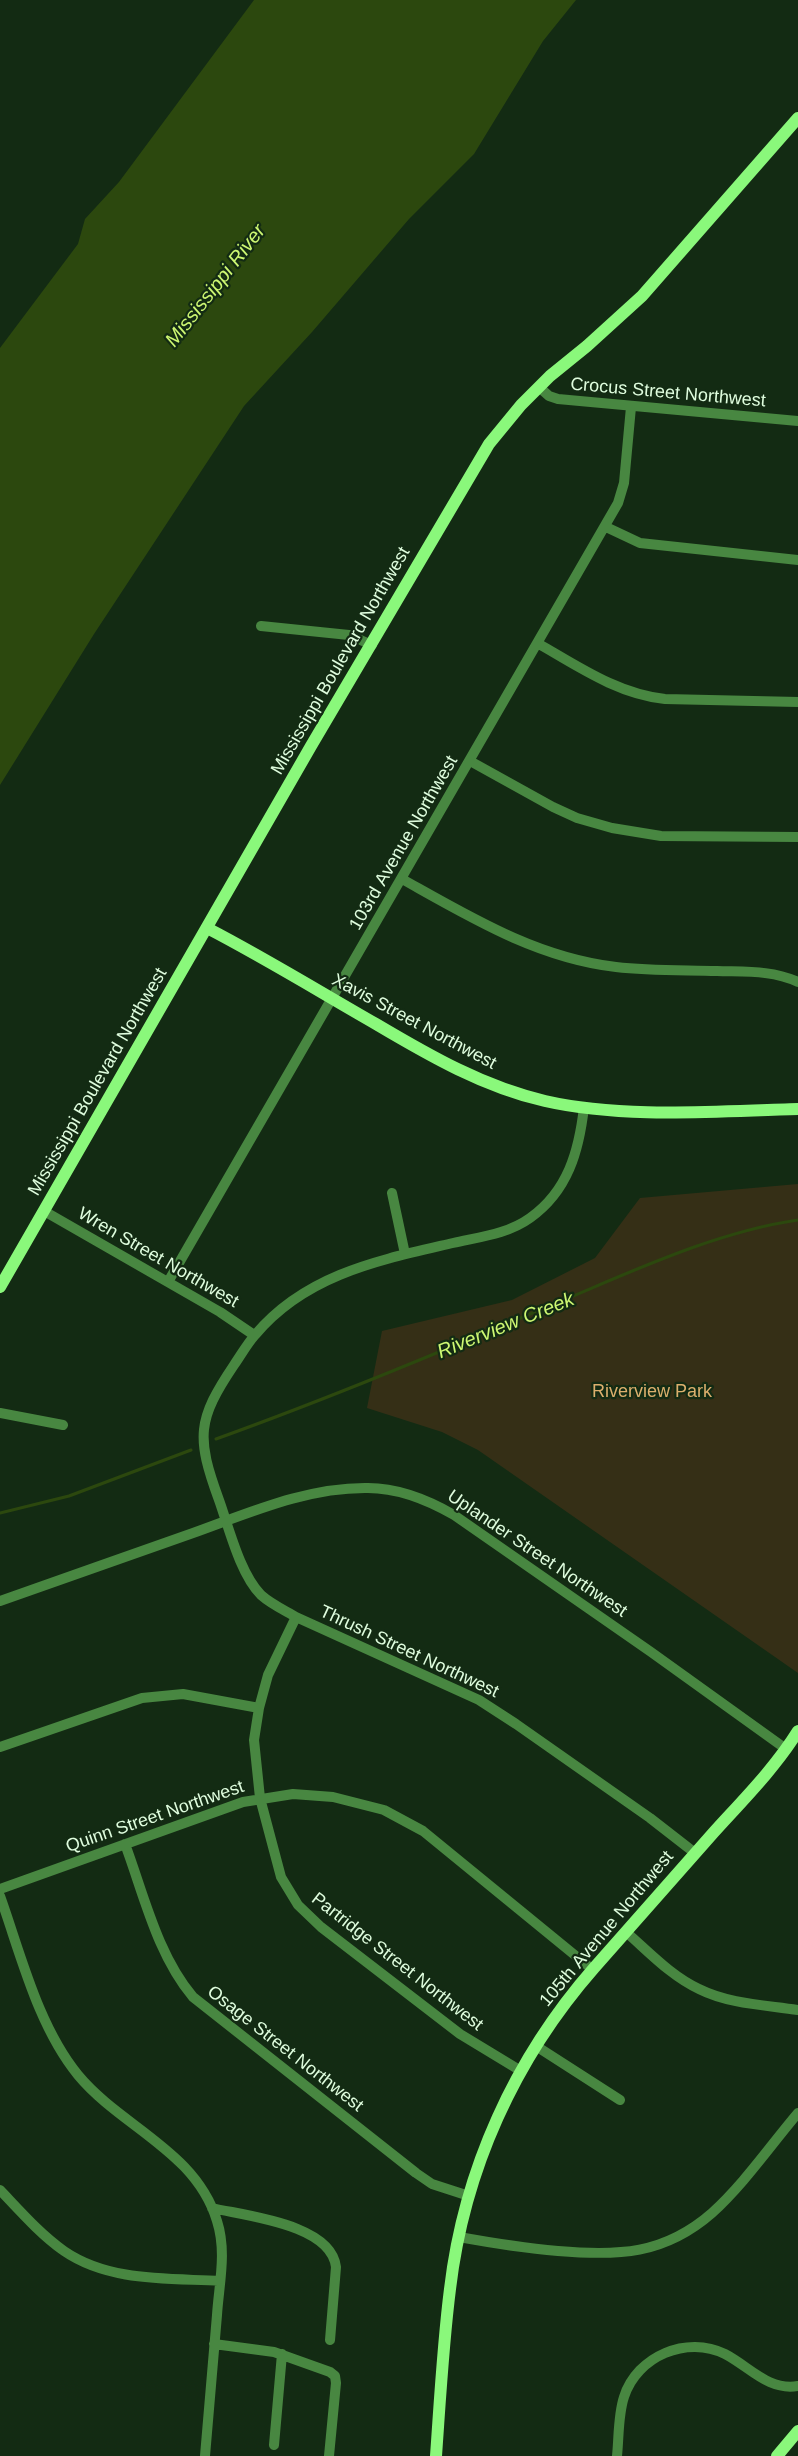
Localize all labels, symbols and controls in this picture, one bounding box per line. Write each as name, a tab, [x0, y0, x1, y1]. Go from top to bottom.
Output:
water label: Mississippi River	[161, 220, 271, 352]
street label: Crocus Street Northwest	[569, 374, 767, 412]
street label: Mississippi Boulevard Northwest	[267, 543, 415, 779]
street label: 103rd Avenue Northwest	[345, 752, 463, 934]
street label: Mississippi Boulevard Northwest	[24, 964, 172, 1200]
street label: Xavis Street Northwest	[328, 969, 500, 1075]
street label: Wren Street Northwest	[74, 1203, 242, 1313]
water label: Riverview Creek	[434, 1288, 578, 1364]
park label: Riverview Park	[592, 1381, 712, 1403]
street label: Uplander Street Northwest	[443, 1486, 631, 1622]
street label: Thrush Street Northwest	[316, 1601, 502, 1703]
street label: Quinn Street Northwest	[63, 1776, 247, 1858]
street label: 105th Avenue Northwest	[535, 1847, 679, 2011]
street label: Partridge Street Northwest	[307, 1888, 487, 2036]
street label: Osage Street Northwest	[203, 1981, 367, 2117]

